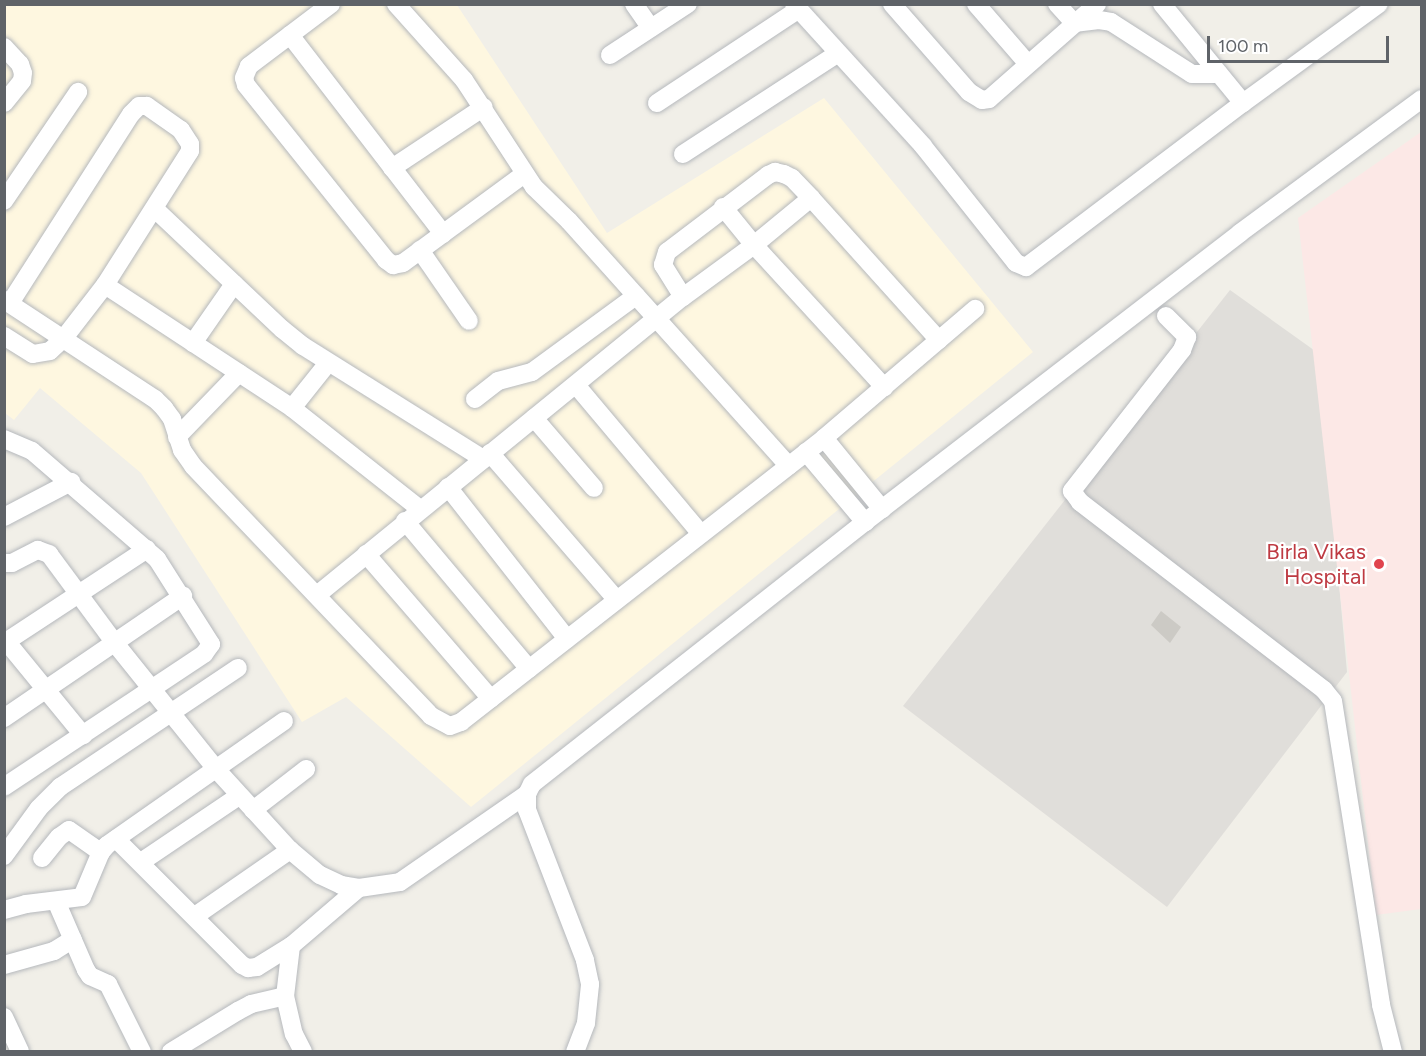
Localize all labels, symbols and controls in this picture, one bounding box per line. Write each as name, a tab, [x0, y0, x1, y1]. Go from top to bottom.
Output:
scale bar	[1210, 24, 1392, 62]
text: 100 m	[1218, 35, 1268, 57]
place label: Birla Vikas Hospital	[1266, 538, 1366, 590]
marker: Birla Vikas Hospital	[1370, 555, 1388, 573]

